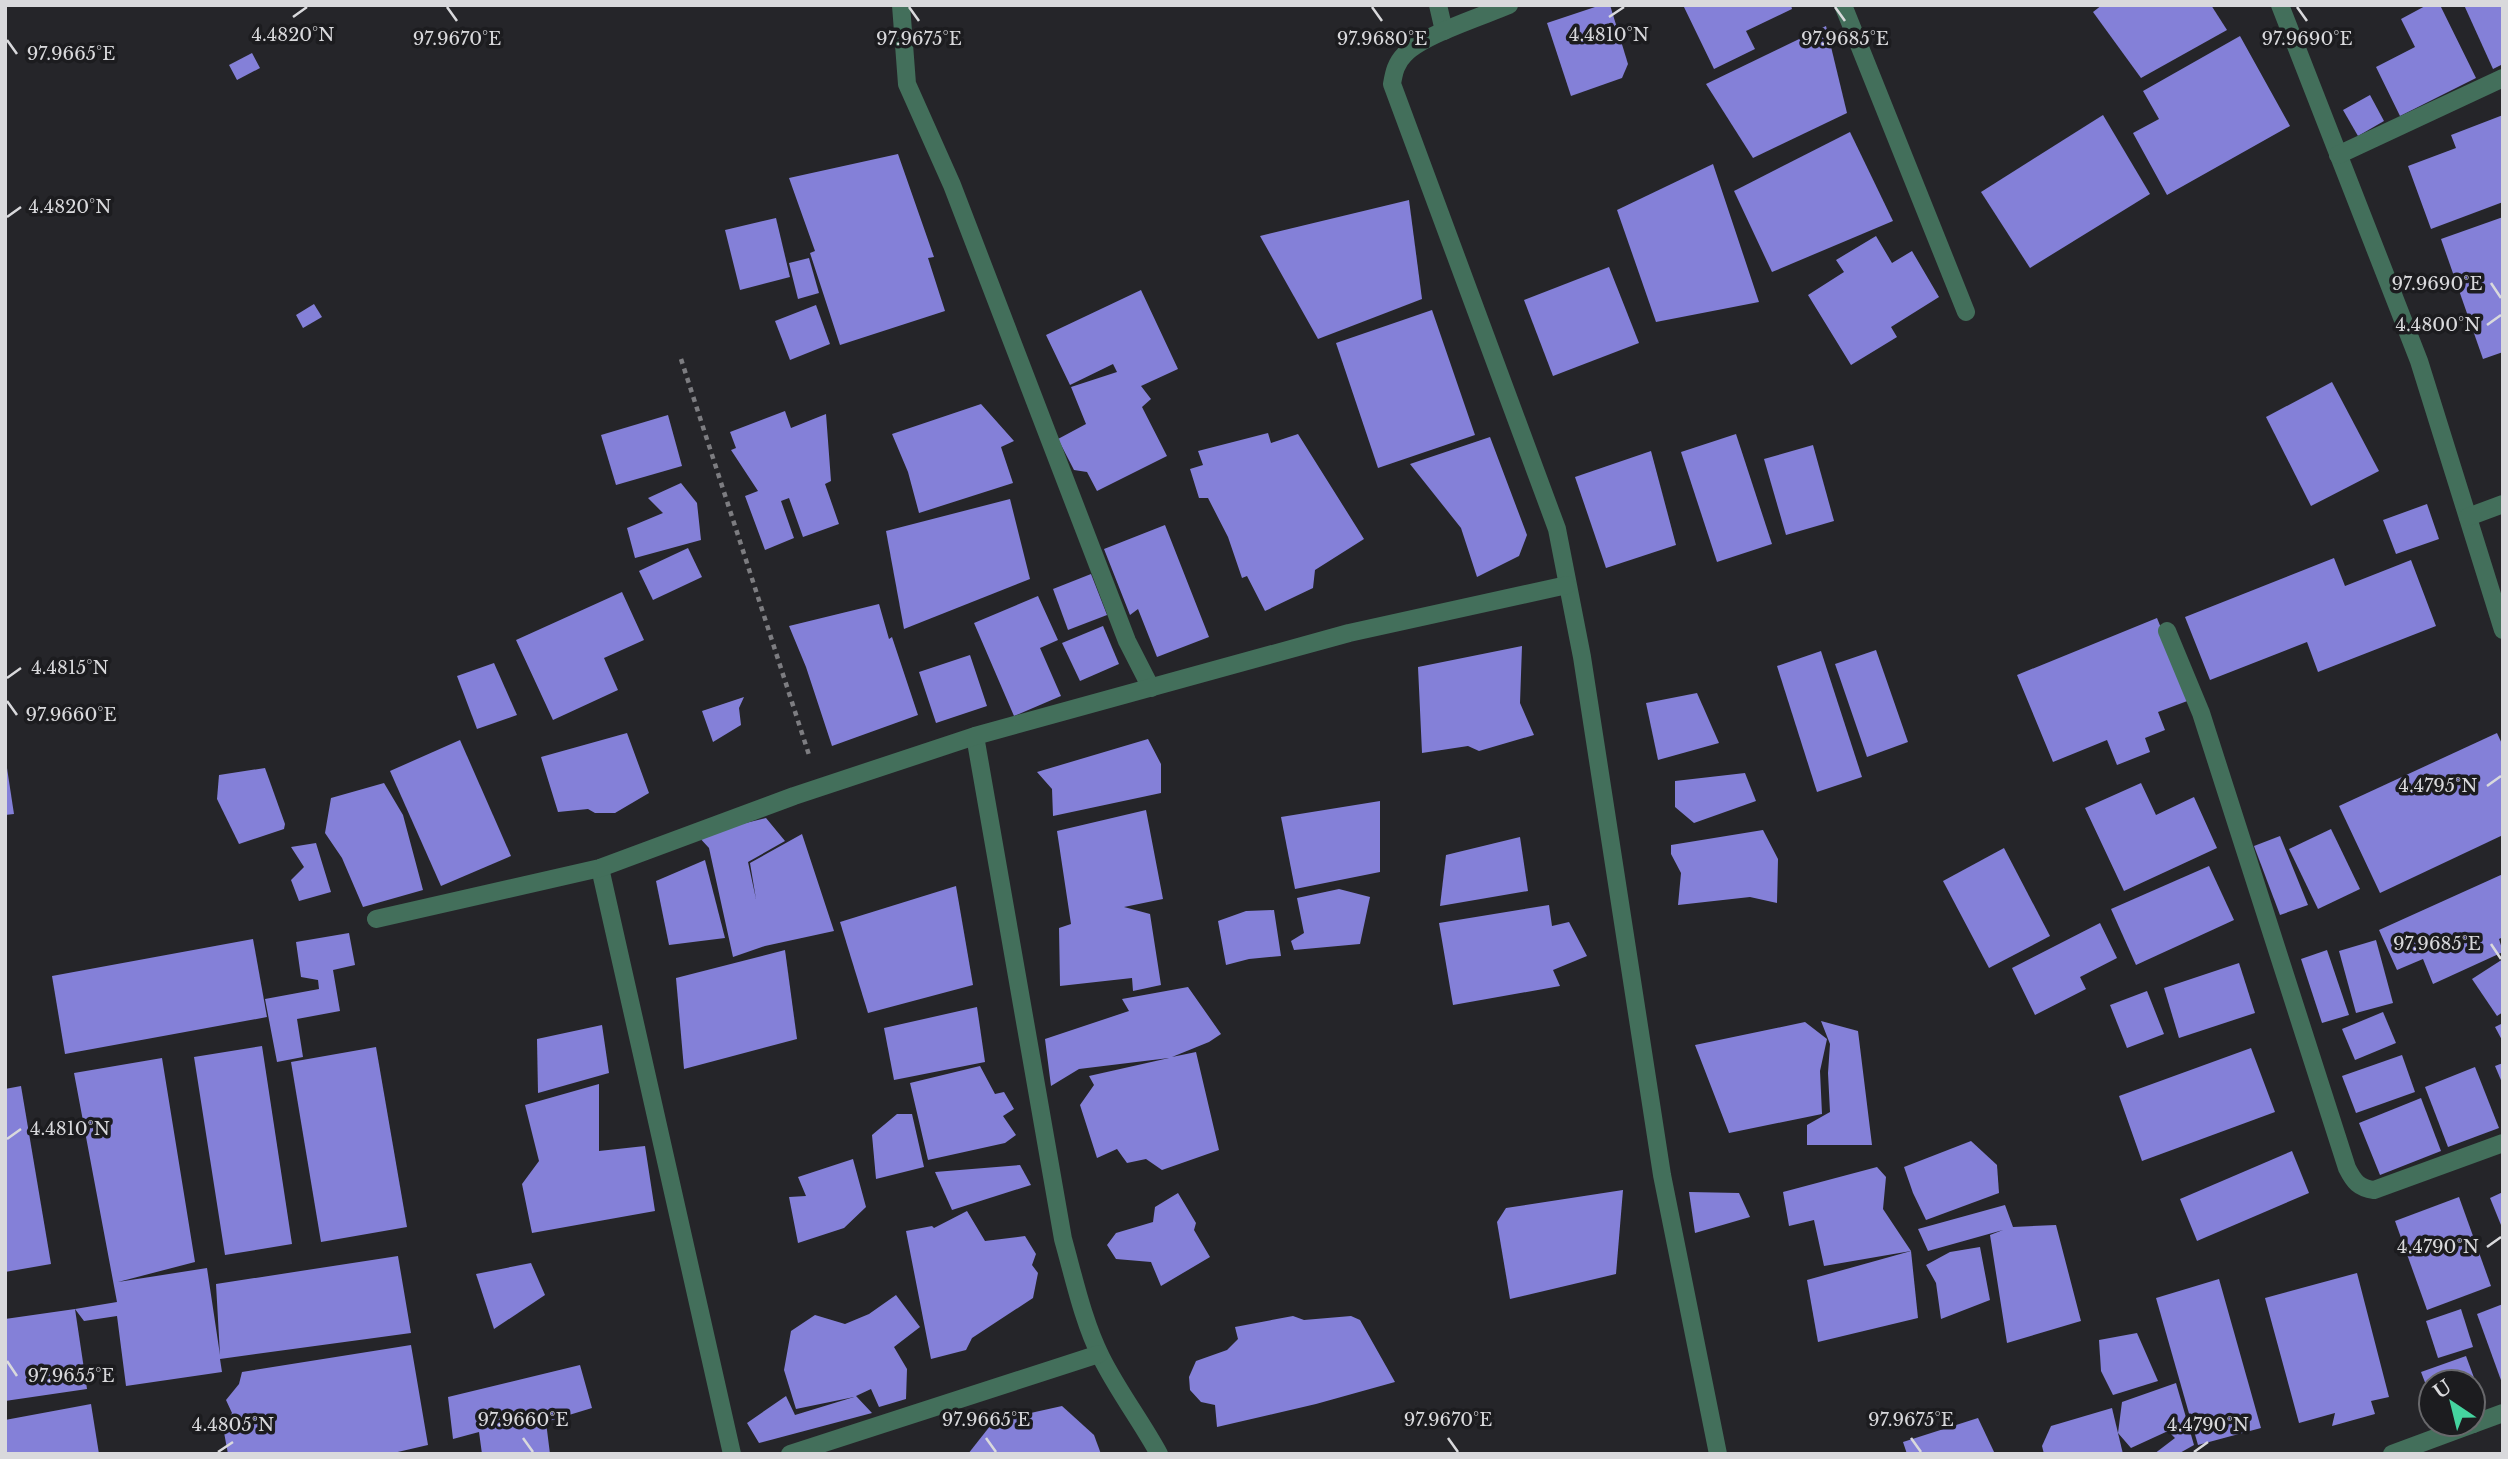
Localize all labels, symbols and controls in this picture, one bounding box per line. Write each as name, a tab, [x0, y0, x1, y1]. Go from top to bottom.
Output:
text: 4.4820°N	[251, 24, 335, 46]
text: 4.4810°N	[1569, 24, 1649, 46]
text: 97.9670°E	[413, 28, 501, 50]
text: 97.9675°E	[876, 28, 962, 50]
text: 97.9680°E	[1337, 28, 1427, 50]
text: 97.9685°E	[1801, 28, 1889, 50]
text: 97.9690°E	[2261, 28, 2353, 50]
text: 97.9665°E	[27, 43, 115, 65]
text: 4.4820°N	[28, 196, 112, 218]
text: 97.9690°E	[2391, 273, 2483, 295]
text: 4.4800°N	[2396, 314, 2480, 336]
text: 4.4815°N	[31, 657, 109, 679]
text: 97.9660°E	[25, 704, 117, 726]
text: 4.4795°N	[2398, 775, 2478, 797]
text: 97.9685°E	[2393, 933, 2481, 955]
text: 4.4810°N	[30, 1118, 110, 1140]
text: 4.4790°N	[2397, 1236, 2479, 1258]
text: 97.9655°E	[27, 1365, 115, 1387]
north arrow	[2417, 1368, 2487, 1438]
text: U	[2429, 1375, 2456, 1404]
text: 97.9660°E	[477, 1409, 569, 1431]
text: 97.9665°E	[942, 1409, 1030, 1431]
text: 97.9670°E	[1404, 1409, 1492, 1431]
text: 97.9675°E	[1868, 1409, 1954, 1431]
text: 4.4805°N	[192, 1414, 274, 1436]
text: 4.4790°N	[2167, 1414, 2249, 1436]

